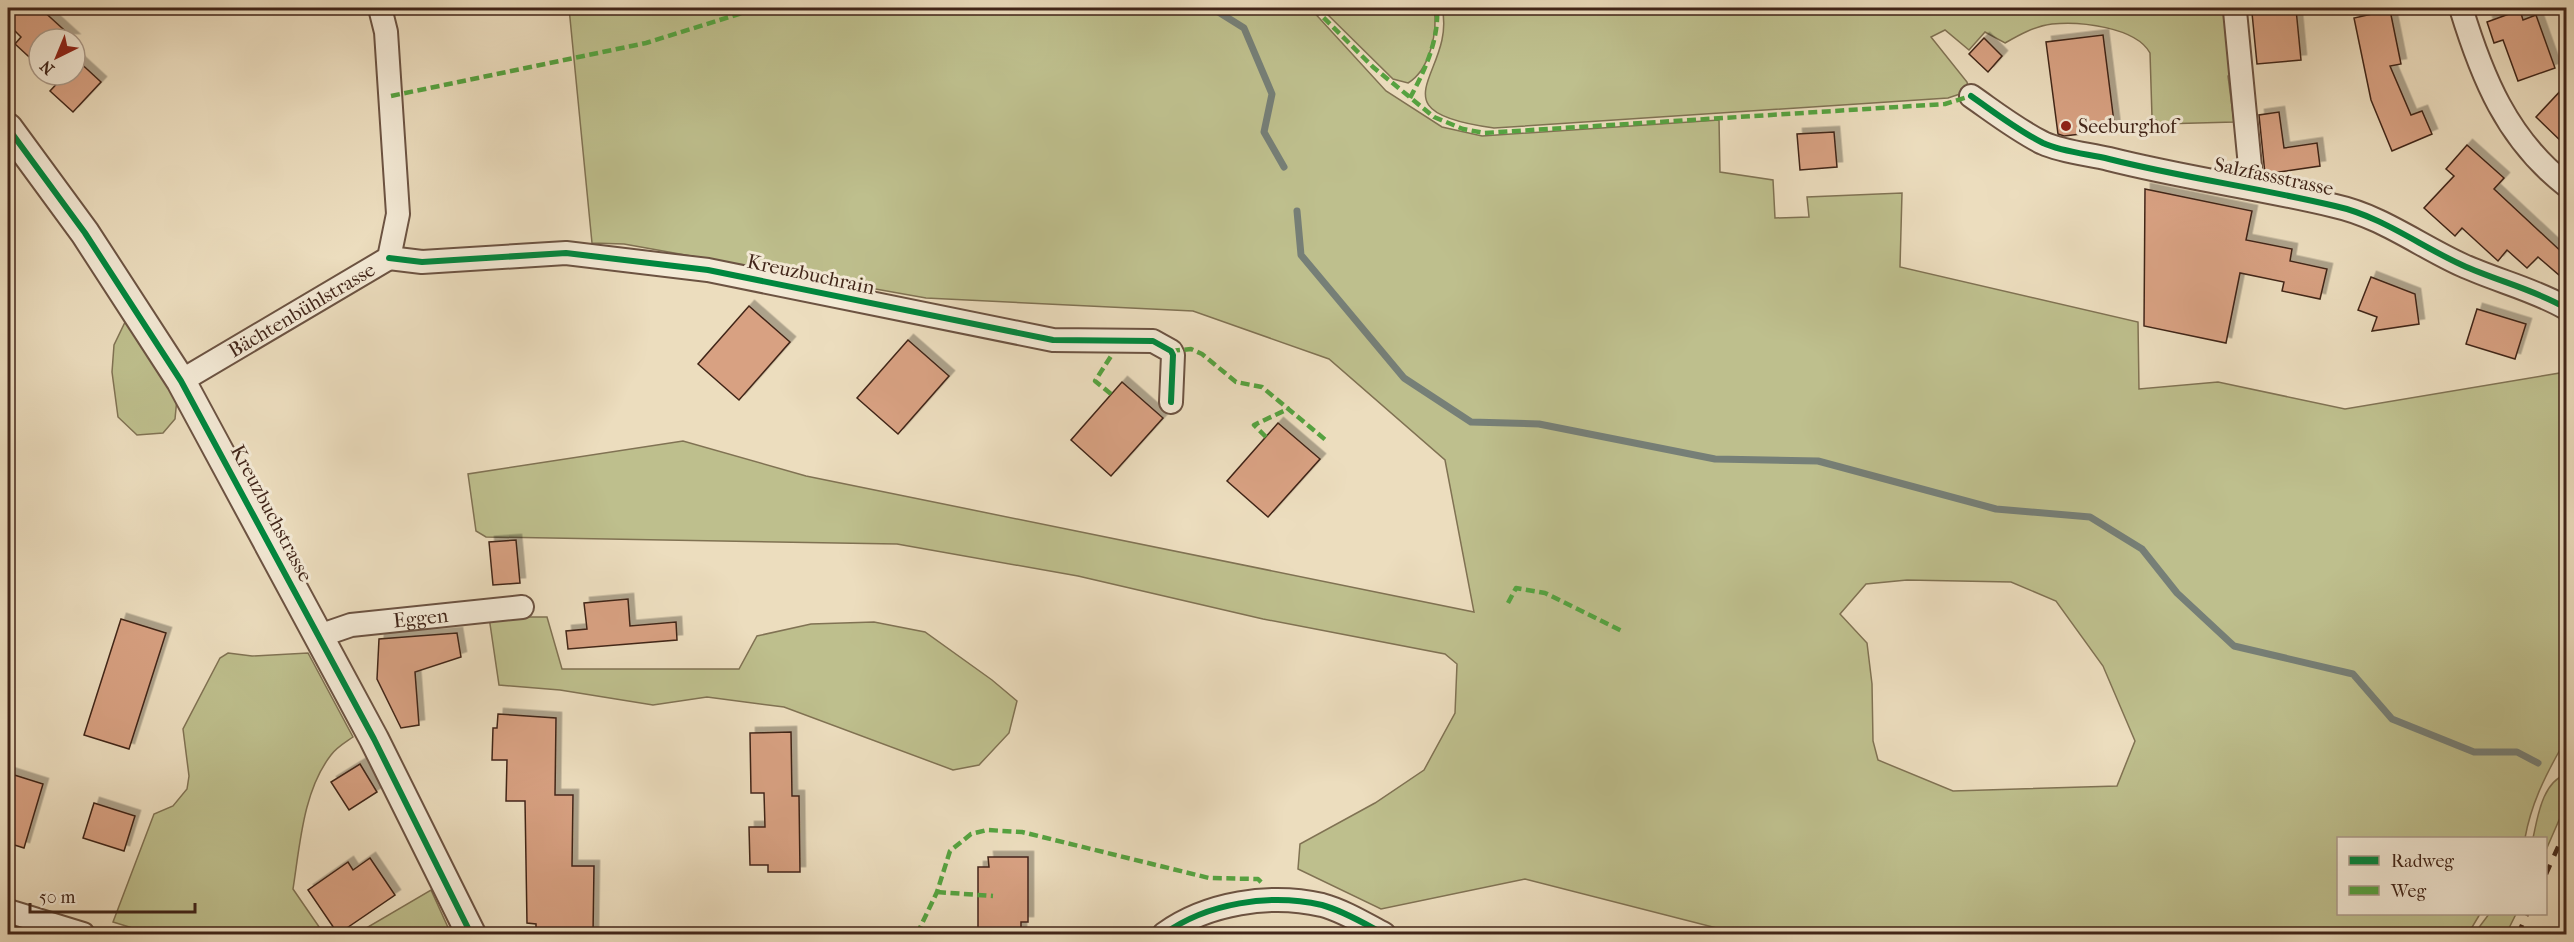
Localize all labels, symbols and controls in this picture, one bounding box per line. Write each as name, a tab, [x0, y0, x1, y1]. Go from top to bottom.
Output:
north arrow	[27, 27, 87, 87]
text: N	[36, 56, 58, 79]
place label: Seeburghof	[2078, 115, 2181, 138]
marker: Seeburghof	[2059, 119, 2073, 133]
street label: Salzfassstrasse	[2212, 153, 2336, 200]
street label: Kreuzbuchrain	[745, 250, 877, 299]
street label: Bächtenbühlstrasse	[224, 258, 379, 362]
street label: Kreuzbuchstrasse	[226, 441, 317, 586]
street label: Eggen	[392, 604, 450, 632]
legend	[2337, 837, 2547, 915]
text: Radweg	[2391, 851, 2454, 872]
scale bar	[30, 876, 195, 914]
text: Weg	[2390, 881, 2426, 902]
text: 50 m	[39, 887, 76, 908]

